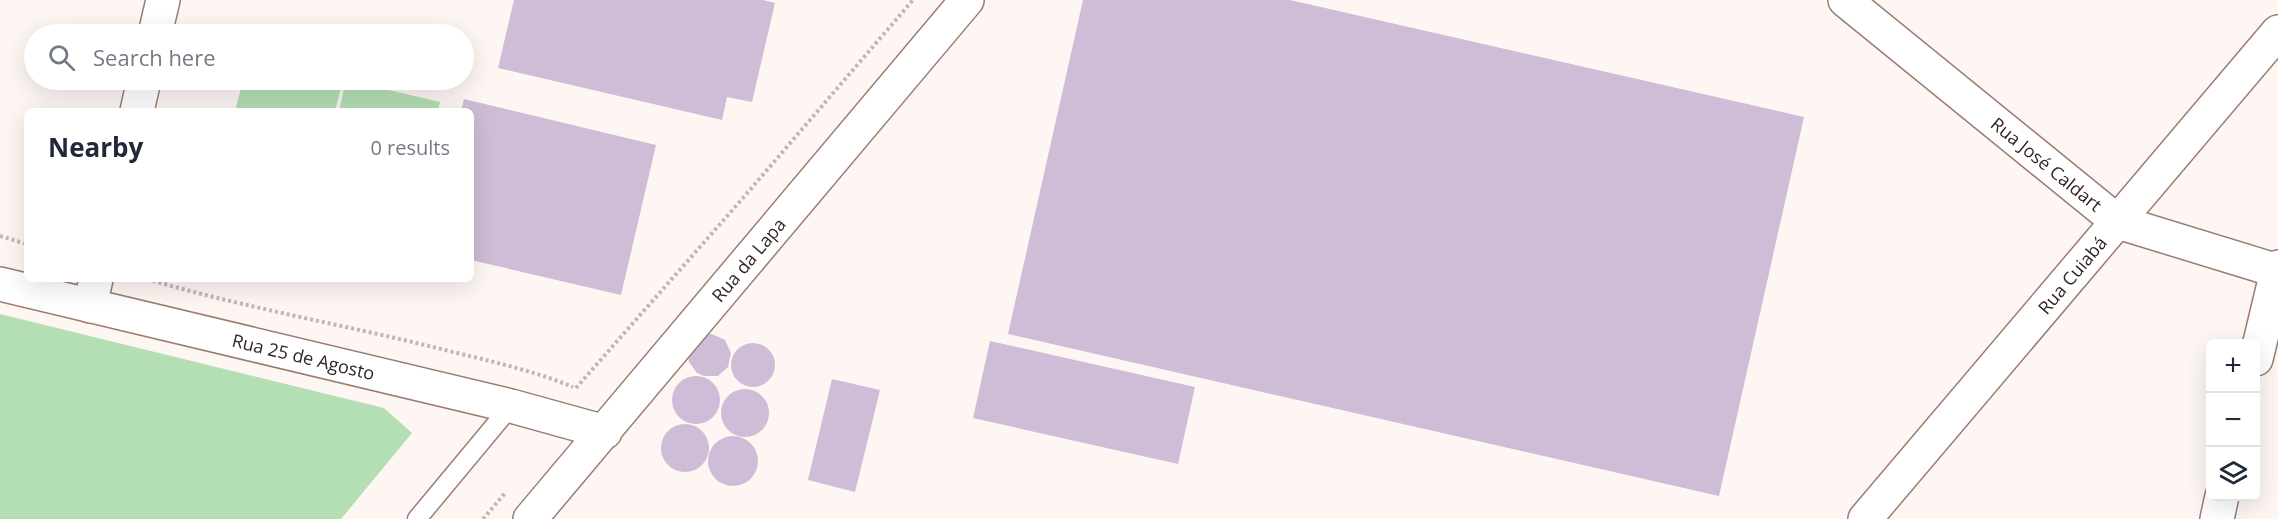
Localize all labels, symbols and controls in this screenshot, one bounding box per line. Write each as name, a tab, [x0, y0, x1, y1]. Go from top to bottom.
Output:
search box	[24, 24, 474, 90]
icon: search	[45, 41, 78, 74]
text: Search here	[93, 42, 216, 72]
street label: Rua José Caldart	[1986, 112, 2107, 216]
text: Nearby	[48, 129, 143, 165]
text: 0 results	[370, 134, 450, 161]
street label: Rua da Lapa	[706, 213, 791, 307]
street label: Rua Cuiabá	[2032, 231, 2112, 319]
street label: Rua 25 de Agosto	[230, 328, 377, 385]
map controls	[2206, 339, 2260, 501]
button: +	[2206, 339, 2260, 393]
button: −	[2206, 393, 2260, 447]
button: layers	[2206, 447, 2260, 501]

